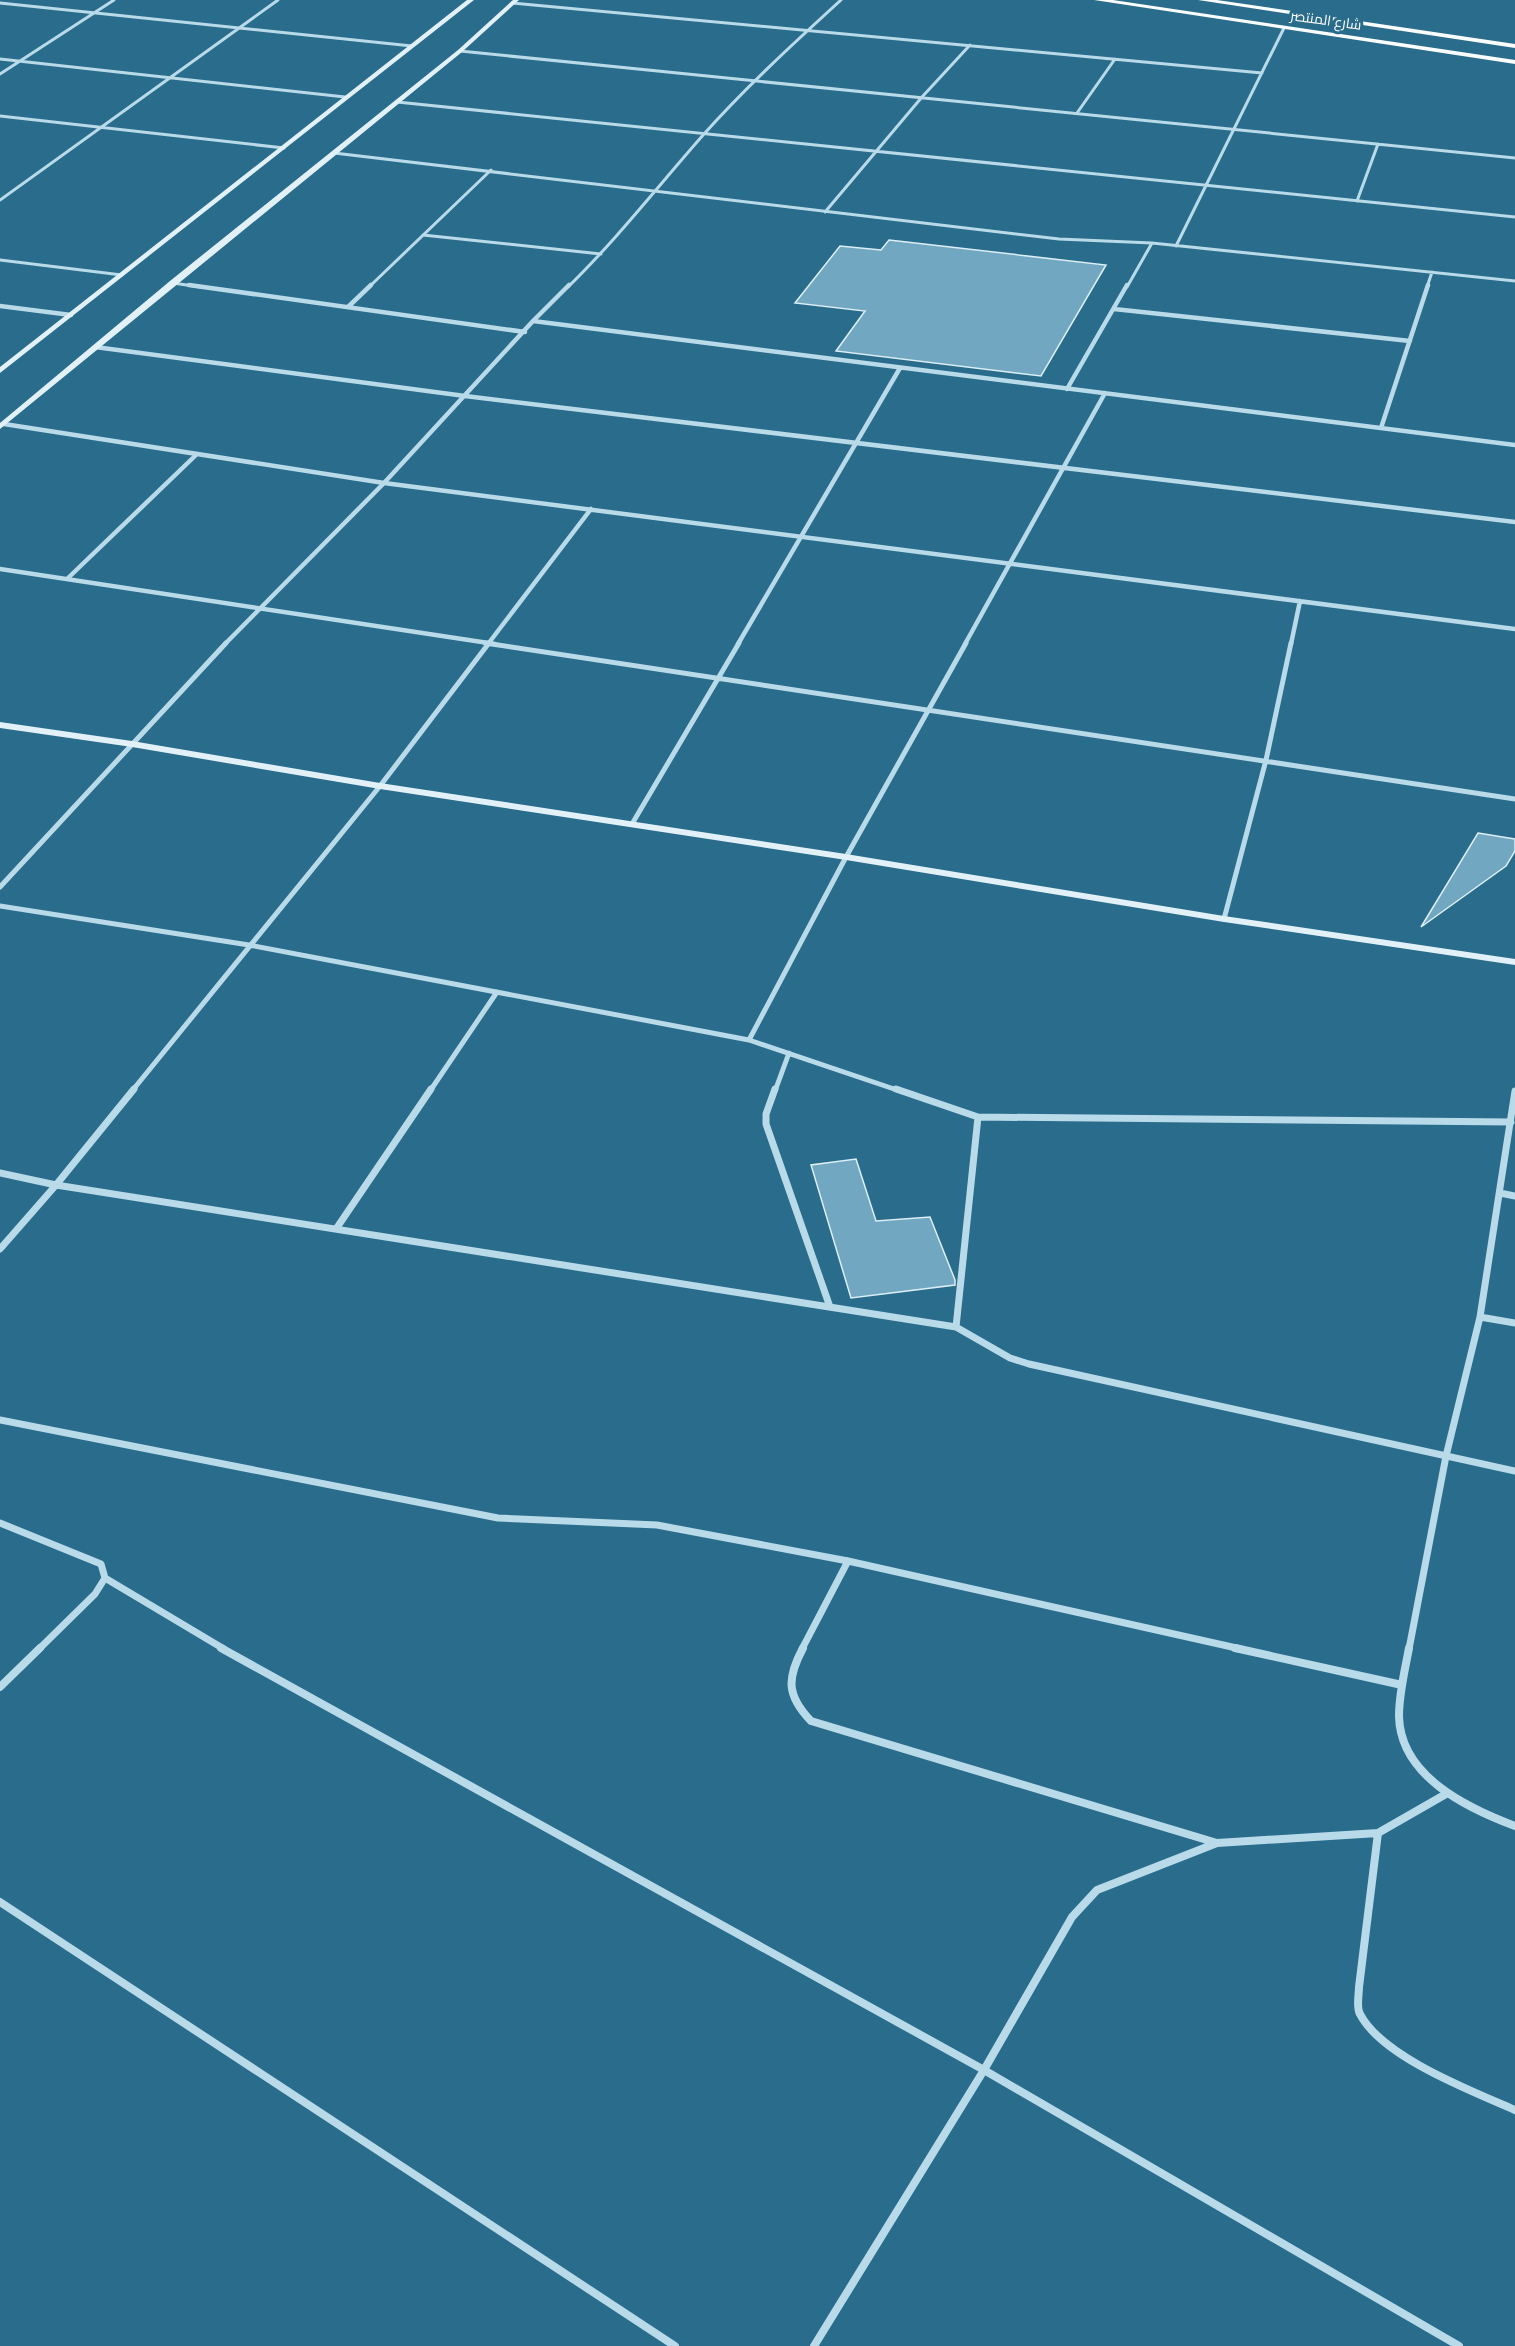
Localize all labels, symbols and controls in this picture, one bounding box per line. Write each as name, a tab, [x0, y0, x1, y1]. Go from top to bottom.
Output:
street label: شارع المنتصر	[1288, 6, 1363, 34]

